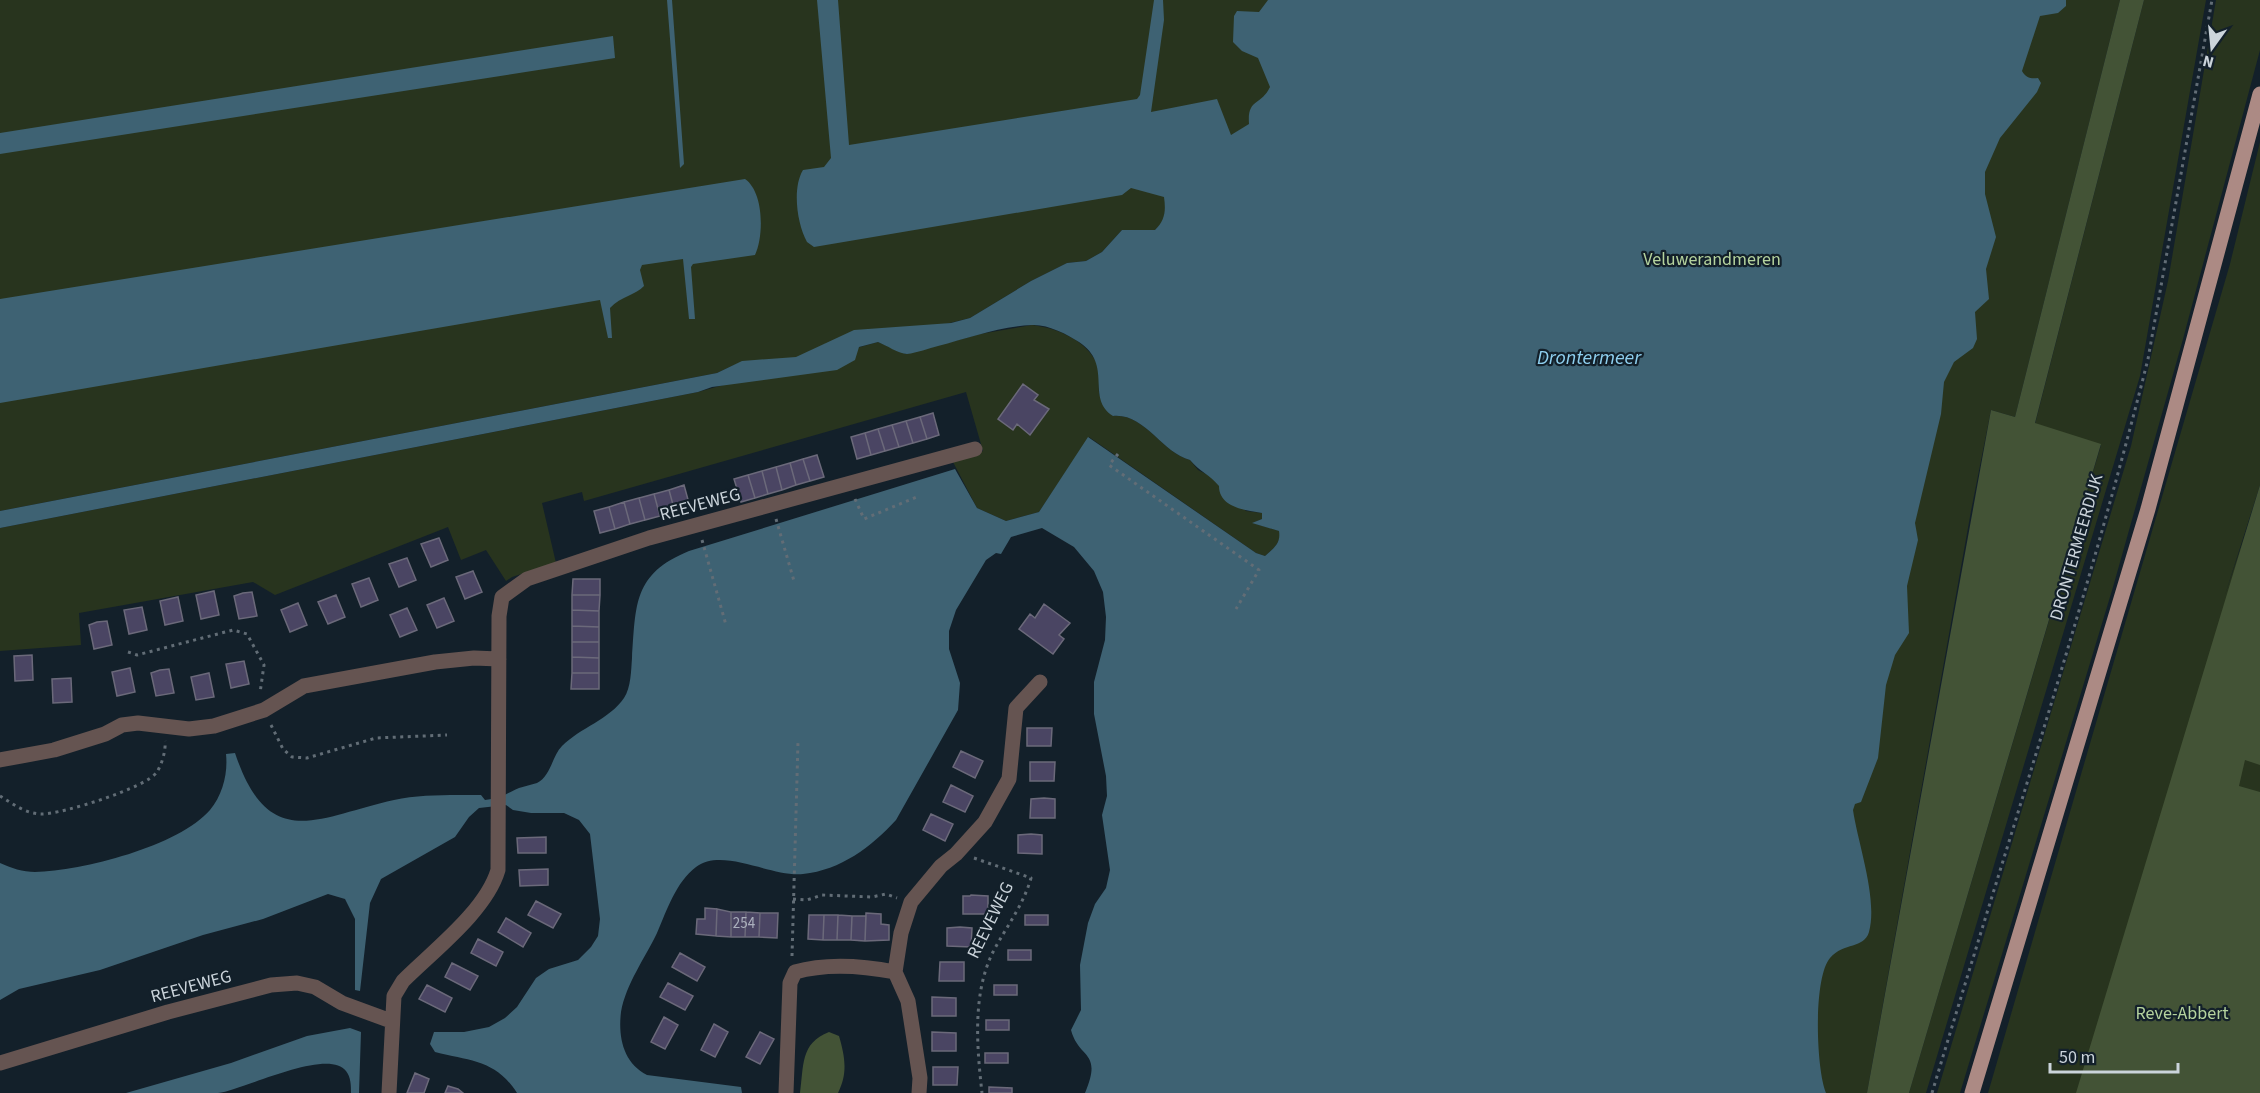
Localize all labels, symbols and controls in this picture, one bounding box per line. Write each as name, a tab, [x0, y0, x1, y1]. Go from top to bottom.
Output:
north arrow	[2182, 18, 2242, 78]
text: N	[2200, 50, 2216, 74]
park label: Veluwerandmeren	[1643, 247, 1781, 272]
water label: Drontermeer	[1537, 344, 1642, 372]
street label: DRONTERMEERDIJK	[2044, 470, 2110, 623]
street label: REEVEWEG	[657, 482, 743, 527]
street label: REEVEWEG	[961, 878, 1020, 963]
house number: 254	[733, 913, 756, 934]
street label: REEVEWEG	[148, 964, 234, 1009]
park label: Reve-Abbert	[2135, 1001, 2229, 1026]
scale bar	[2050, 1036, 2178, 1074]
text: 50 m	[2059, 1045, 2095, 1070]

